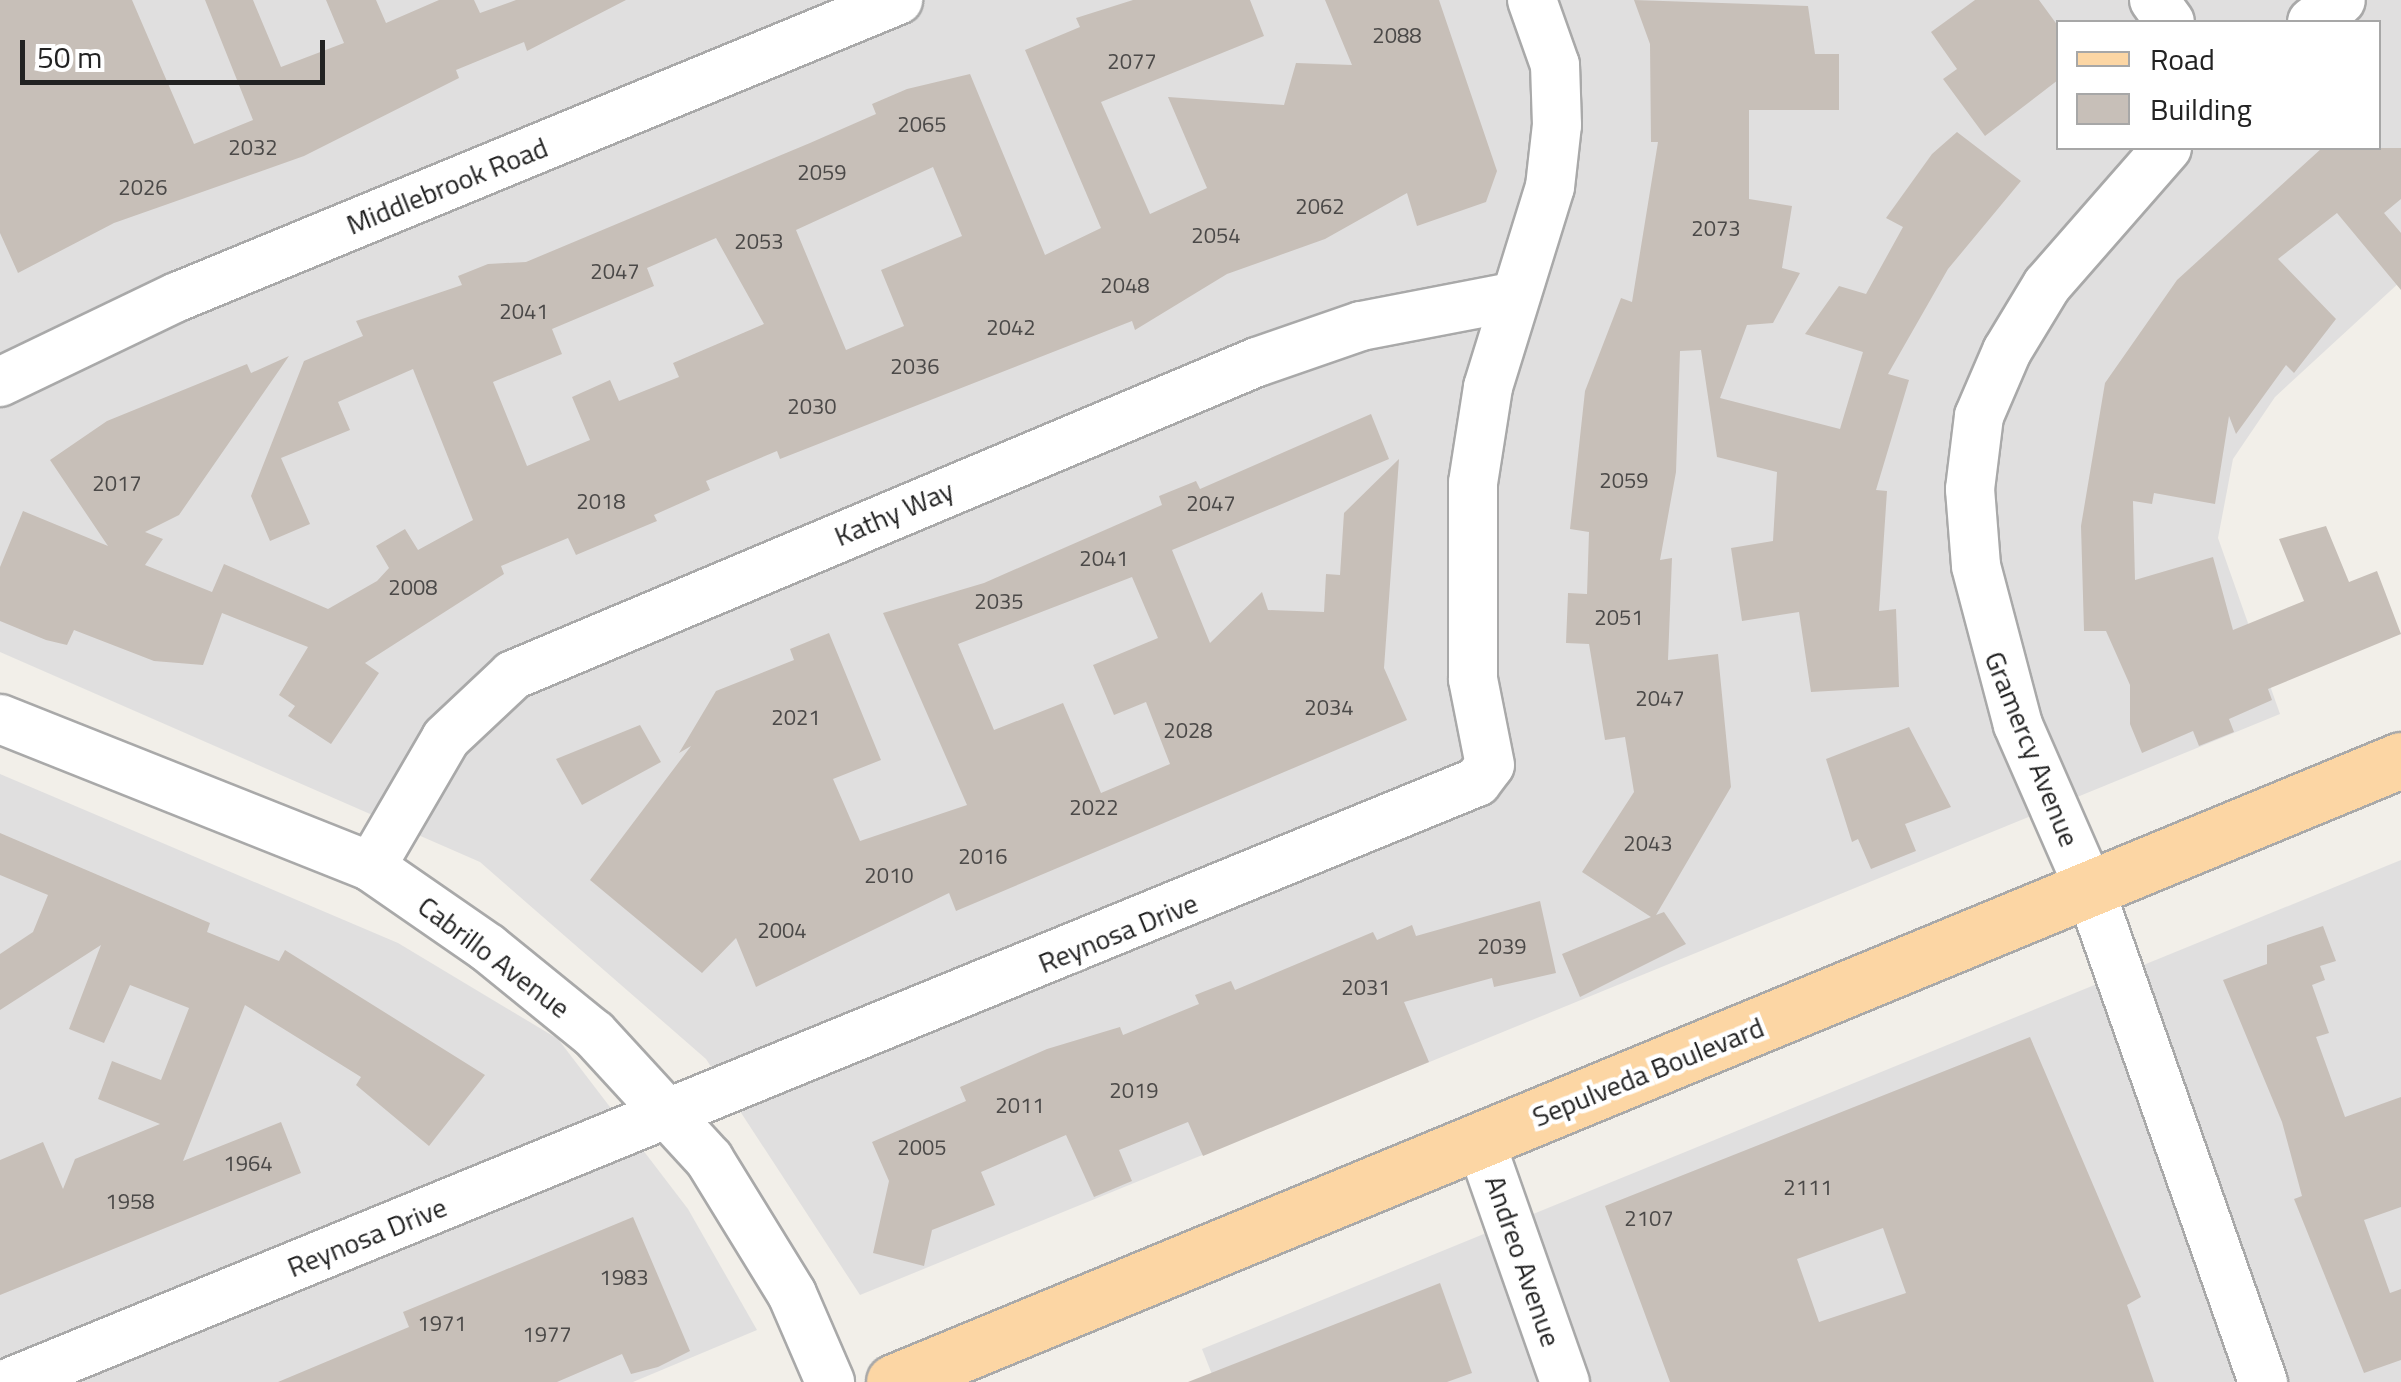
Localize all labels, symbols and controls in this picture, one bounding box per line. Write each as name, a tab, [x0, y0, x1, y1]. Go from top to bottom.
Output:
scale bar	[25, 20, 330, 82]
legend	[2056, 20, 2381, 150]
house number: 2088	[1372, 23, 1422, 49]
text: 50 m	[37, 34, 102, 80]
text: Road	[2150, 36, 2215, 82]
house number: 2077	[1107, 49, 1157, 75]
text: Building	[2150, 86, 2252, 132]
house number: 2065	[897, 112, 947, 138]
street label: Middlebrook Road	[342, 130, 552, 242]
house number: 2032	[228, 135, 278, 161]
house number: 2059	[797, 160, 847, 186]
house number: 2026	[118, 175, 168, 201]
house number: 2062	[1295, 194, 1345, 220]
house number: 2073	[1691, 216, 1741, 242]
house number: 2054	[1191, 223, 1241, 249]
house number: 2053	[734, 229, 784, 255]
house number: 2047	[590, 259, 640, 285]
house number: 2048	[1100, 273, 1150, 299]
house number: 2041	[499, 299, 549, 325]
house number: 2042	[986, 315, 1036, 341]
house number: 2036	[890, 354, 940, 380]
house number: 2030	[787, 394, 837, 420]
house number: 2059	[1599, 468, 1649, 494]
house number: 2017	[92, 471, 142, 497]
street label: Kathy Way	[829, 473, 959, 553]
house number: 2018	[576, 489, 626, 515]
house number: 2047	[1186, 491, 1236, 517]
house number: 2041	[1079, 546, 1129, 572]
house number: 2008	[388, 575, 438, 601]
house number: 2035	[974, 589, 1024, 615]
house number: 2051	[1594, 605, 1644, 631]
street label: Gramercy Avenue	[1978, 647, 2086, 851]
house number: 2047	[1635, 686, 1685, 712]
house number: 2034	[1304, 695, 1354, 721]
house number: 2021	[771, 705, 821, 731]
house number: 2028	[1163, 718, 1213, 744]
house number: 2022	[1069, 795, 1119, 821]
house number: 2043	[1623, 831, 1673, 857]
house number: 2016	[958, 844, 1008, 870]
house number: 2010	[864, 863, 914, 889]
street label: Reynosa Drive	[1034, 886, 1202, 980]
street label: Cabrillo Avenue	[412, 889, 576, 1025]
house number: 2004	[757, 918, 807, 944]
house number: 2039	[1477, 934, 1527, 960]
house number: 2031	[1341, 975, 1391, 1001]
street label: Sepulveda Boulevard	[1527, 1010, 1769, 1134]
house number: 2019	[1109, 1078, 1159, 1104]
house number: 2011	[995, 1093, 1045, 1119]
house number: 2005	[897, 1135, 947, 1161]
house number: 1964	[223, 1151, 273, 1177]
street label: Andreo Avenue	[1478, 1171, 1568, 1351]
house number: 2111	[1783, 1175, 1833, 1201]
house number: 1958	[105, 1189, 155, 1215]
street label: Reynosa Drive	[283, 1190, 451, 1284]
house number: 2107	[1624, 1206, 1674, 1232]
house number: 1983	[599, 1265, 649, 1291]
house number: 1971	[417, 1311, 467, 1337]
house number: 1977	[522, 1322, 572, 1348]

